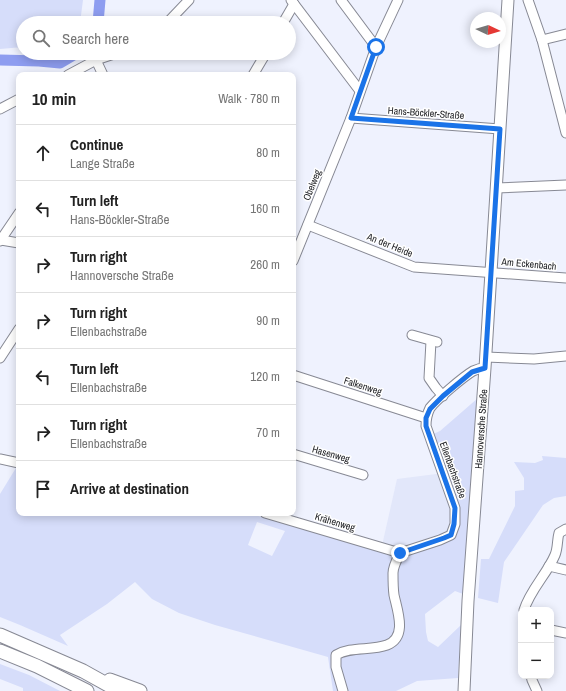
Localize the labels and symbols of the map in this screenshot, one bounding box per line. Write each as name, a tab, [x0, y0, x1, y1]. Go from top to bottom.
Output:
north arrow	[470, 12, 506, 48]
route start	[367, 38, 385, 56]
street label: Hans-Böckler-Straße	[387, 104, 465, 122]
street label: Obelweg	[300, 167, 324, 202]
street label: An der Heide	[364, 230, 415, 260]
street label: Am Eckenbach	[500, 255, 557, 273]
street label: Falkenweg	[342, 374, 384, 398]
street label: Hannoversche Straße	[472, 388, 490, 469]
street label: Ellenbachstraße	[437, 440, 469, 500]
street label: Hasenweg	[311, 442, 352, 466]
street label: Krähenweg	[313, 510, 357, 534]
route end	[391, 544, 409, 562]

